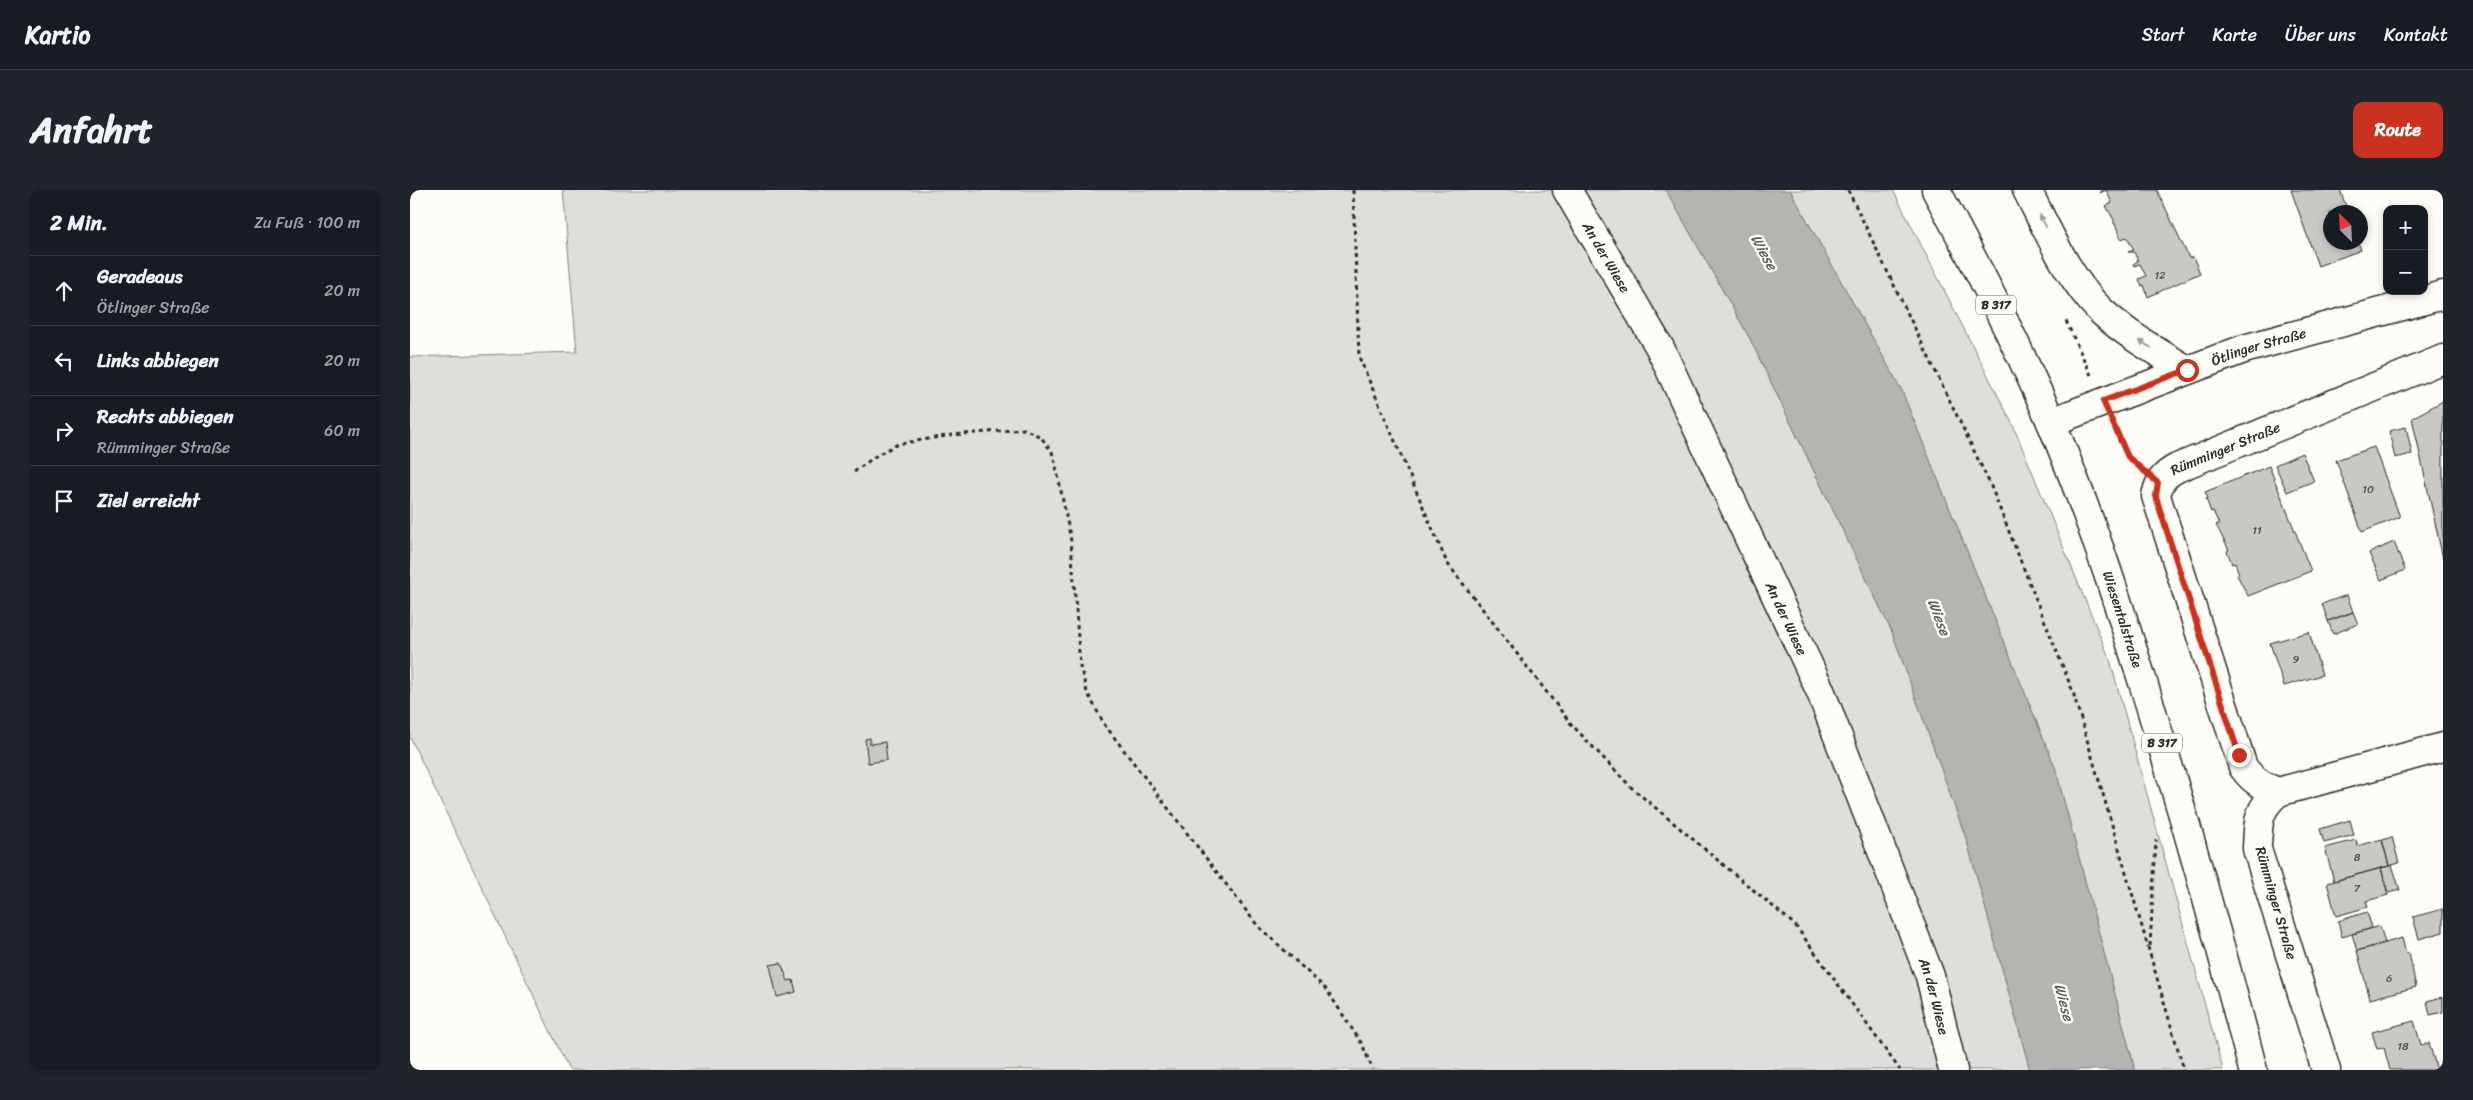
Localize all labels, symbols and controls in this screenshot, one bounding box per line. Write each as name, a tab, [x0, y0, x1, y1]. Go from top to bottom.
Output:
text: Kartio	[25, 14, 90, 56]
text: Start	[2142, 19, 2185, 51]
text: Karte	[2213, 19, 2257, 51]
text: Über uns	[2285, 19, 2356, 51]
text: Kontakt	[2384, 19, 2448, 51]
text: Anfahrt	[30, 99, 153, 161]
button: Route	[2353, 102, 2443, 158]
text: 2 Min.	[50, 204, 108, 242]
north arrow	[2323, 205, 2368, 250]
map controls	[2383, 205, 2428, 295]
button: +	[2383, 205, 2428, 250]
text: Zu Fuß · 100 m	[254, 208, 360, 237]
one-way arrow	[2039, 214, 2047, 229]
street label: An der Wiese	[1575, 216, 1637, 298]
water label: Wiese	[1744, 229, 1785, 276]
button: −	[2383, 250, 2428, 295]
text: Geradeaus	[97, 260, 183, 293]
house number: 12	[2154, 266, 2166, 285]
text: 20 m	[324, 276, 360, 305]
icon: ahead	[50, 277, 78, 305]
text: Ötlinger Straße	[97, 293, 209, 322]
road number: B 317	[1976, 296, 2016, 314]
street label: Ötlinger Straße	[2207, 320, 2309, 373]
one-way arrow	[2139, 340, 2152, 349]
text: Links abbiegen	[97, 344, 219, 377]
text: 20 m	[324, 346, 360, 375]
icon: left	[50, 347, 78, 375]
route start	[2176, 359, 2199, 382]
text: Rechts abbiegen	[97, 400, 234, 433]
street label: Rümminger Straße	[2165, 415, 2284, 482]
text: 60 m	[324, 416, 360, 445]
icon: right	[50, 417, 78, 445]
text: Rümminger Straße	[97, 433, 230, 462]
house number: 10	[2362, 480, 2374, 499]
text: Ziel erreicht	[97, 484, 200, 517]
icon: arrive	[50, 487, 78, 515]
house number: 11	[2252, 521, 2262, 540]
street label: Wiesentalstraße	[2095, 567, 2150, 671]
street label: An der Wiese	[1758, 576, 1815, 660]
water label: Wiese	[1920, 595, 1958, 641]
house number: 9	[2293, 650, 2300, 669]
road number: B 317	[2142, 734, 2182, 752]
route end	[2228, 744, 2251, 767]
street label: Rümminger Straße	[2248, 843, 2304, 963]
house number: 8	[2354, 848, 2361, 867]
house number: 7	[2354, 879, 2361, 898]
street label: An der Wiese	[1911, 953, 1956, 1038]
house number: 6	[2386, 969, 2392, 988]
water label: Wiese	[2047, 981, 2082, 1025]
house number: 18	[2397, 1037, 2409, 1056]

